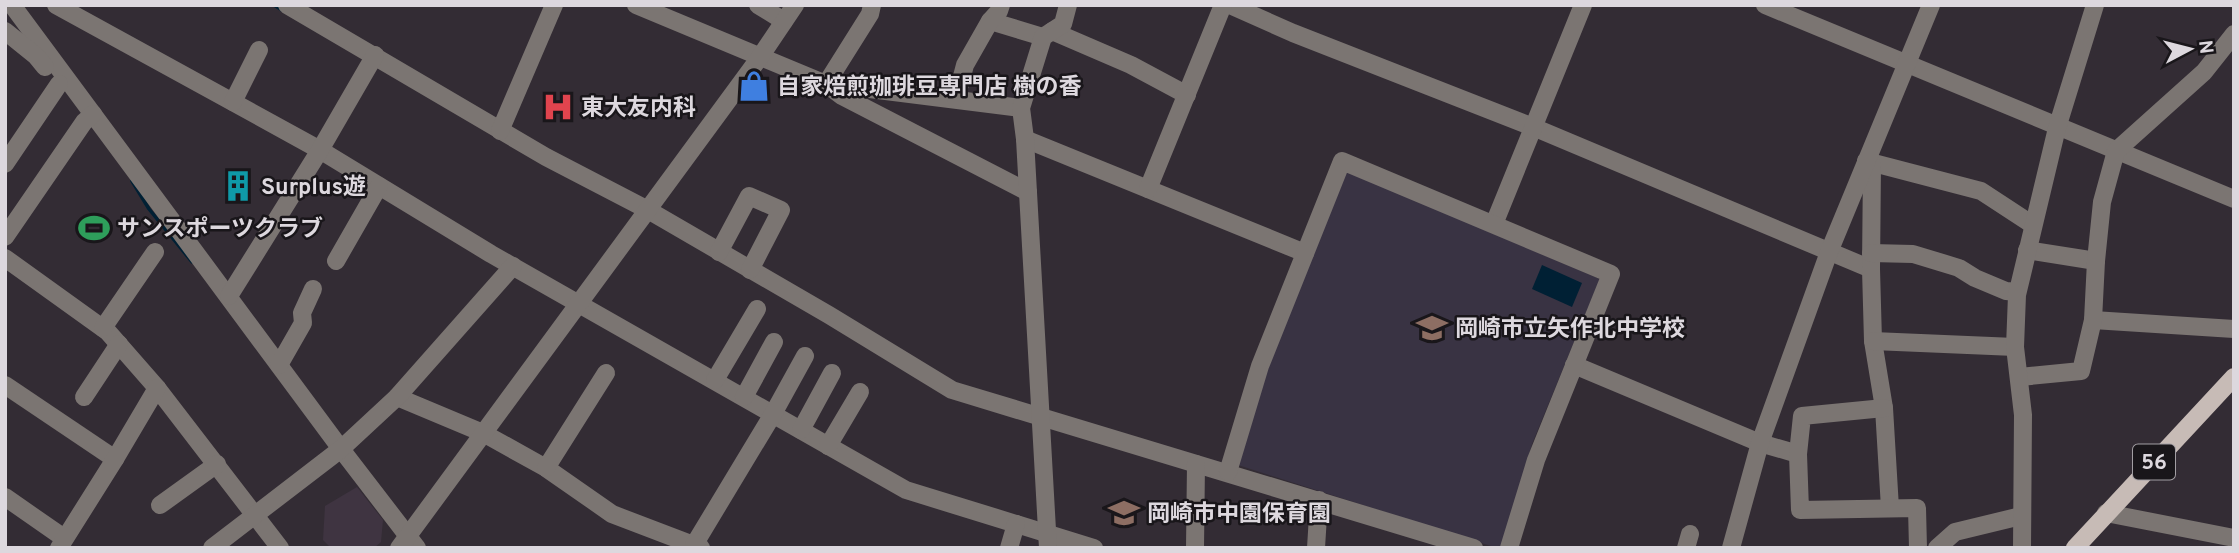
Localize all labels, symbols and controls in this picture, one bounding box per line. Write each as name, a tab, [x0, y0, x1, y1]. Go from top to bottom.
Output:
north arrow	[2155, 14, 2225, 84]
text: N	[2192, 39, 2218, 55]
shop icon: 自家焙煎珈琲豆専門店 樹の香	[737, 69, 771, 103]
place label: 自家焙煎珈琲豆専門店 樹の香	[777, 74, 1082, 103]
hospital icon: 東大友内科	[541, 90, 575, 124]
place label: 東大友内科	[581, 95, 696, 124]
building icon: Surplus遊	[221, 169, 255, 203]
place label: Surplus遊	[261, 174, 366, 203]
sports icon: サンスポーツクラブ	[77, 211, 111, 245]
place label: サンスポーツクラブ	[117, 216, 323, 245]
school or university icon: 岡崎市立矢作北中学校	[1415, 311, 1449, 345]
place label: 岡崎市立矢作北中学校	[1455, 316, 1685, 345]
road number: 56	[2133, 444, 2175, 480]
school or university icon: 岡崎市中園保育園	[1107, 496, 1141, 530]
place label: 岡崎市中園保育園	[1147, 501, 1331, 530]

